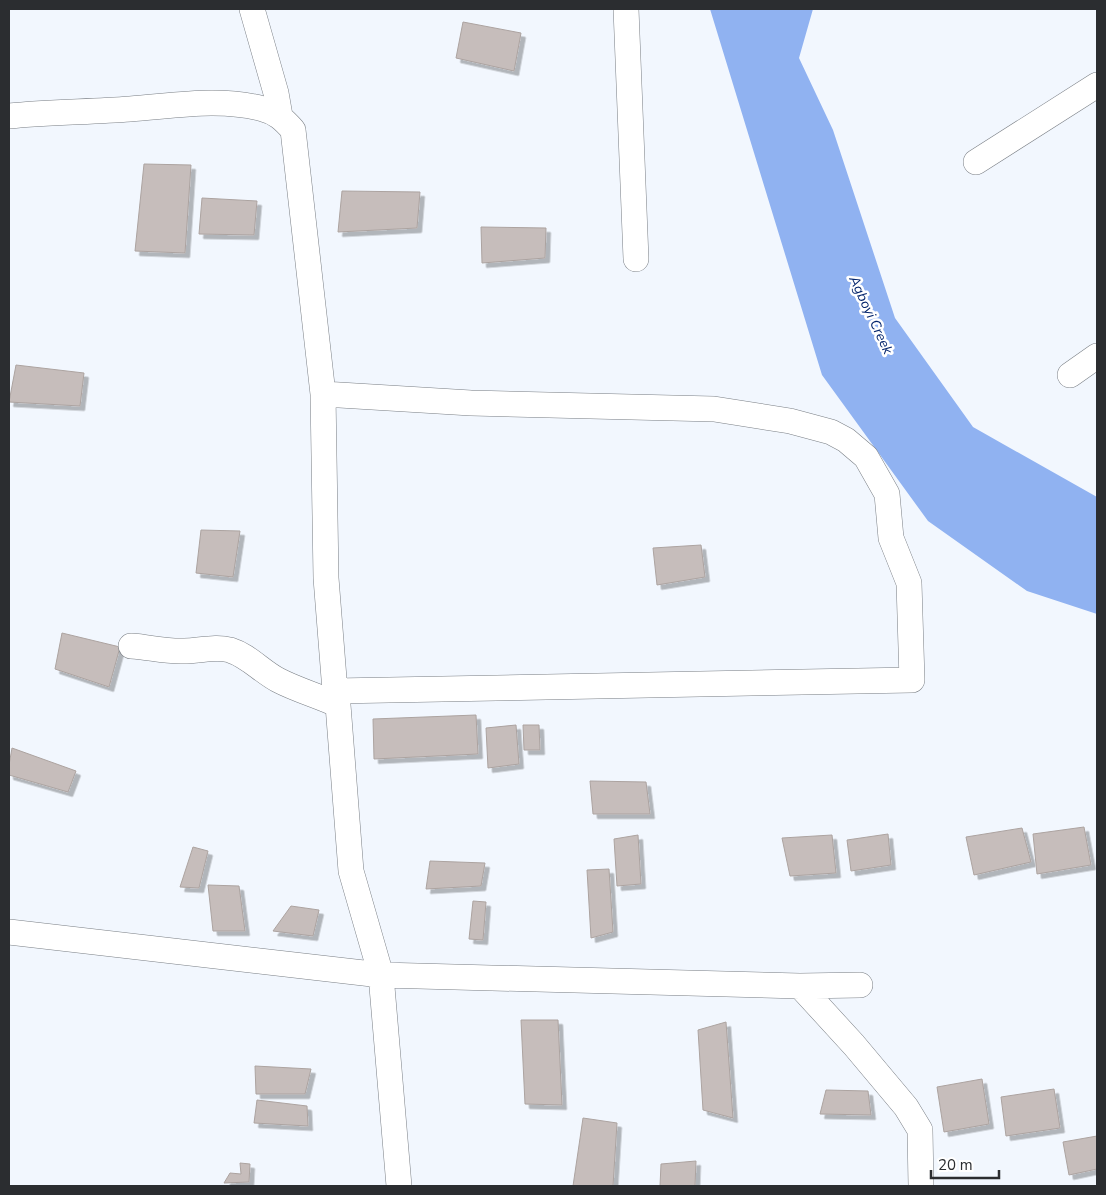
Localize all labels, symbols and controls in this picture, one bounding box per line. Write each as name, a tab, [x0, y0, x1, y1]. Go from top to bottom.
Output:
water label: Agboyi Creek	[844, 272, 898, 358]
scale bar	[931, 1148, 998, 1180]
text: 20 m	[938, 1155, 973, 1175]

